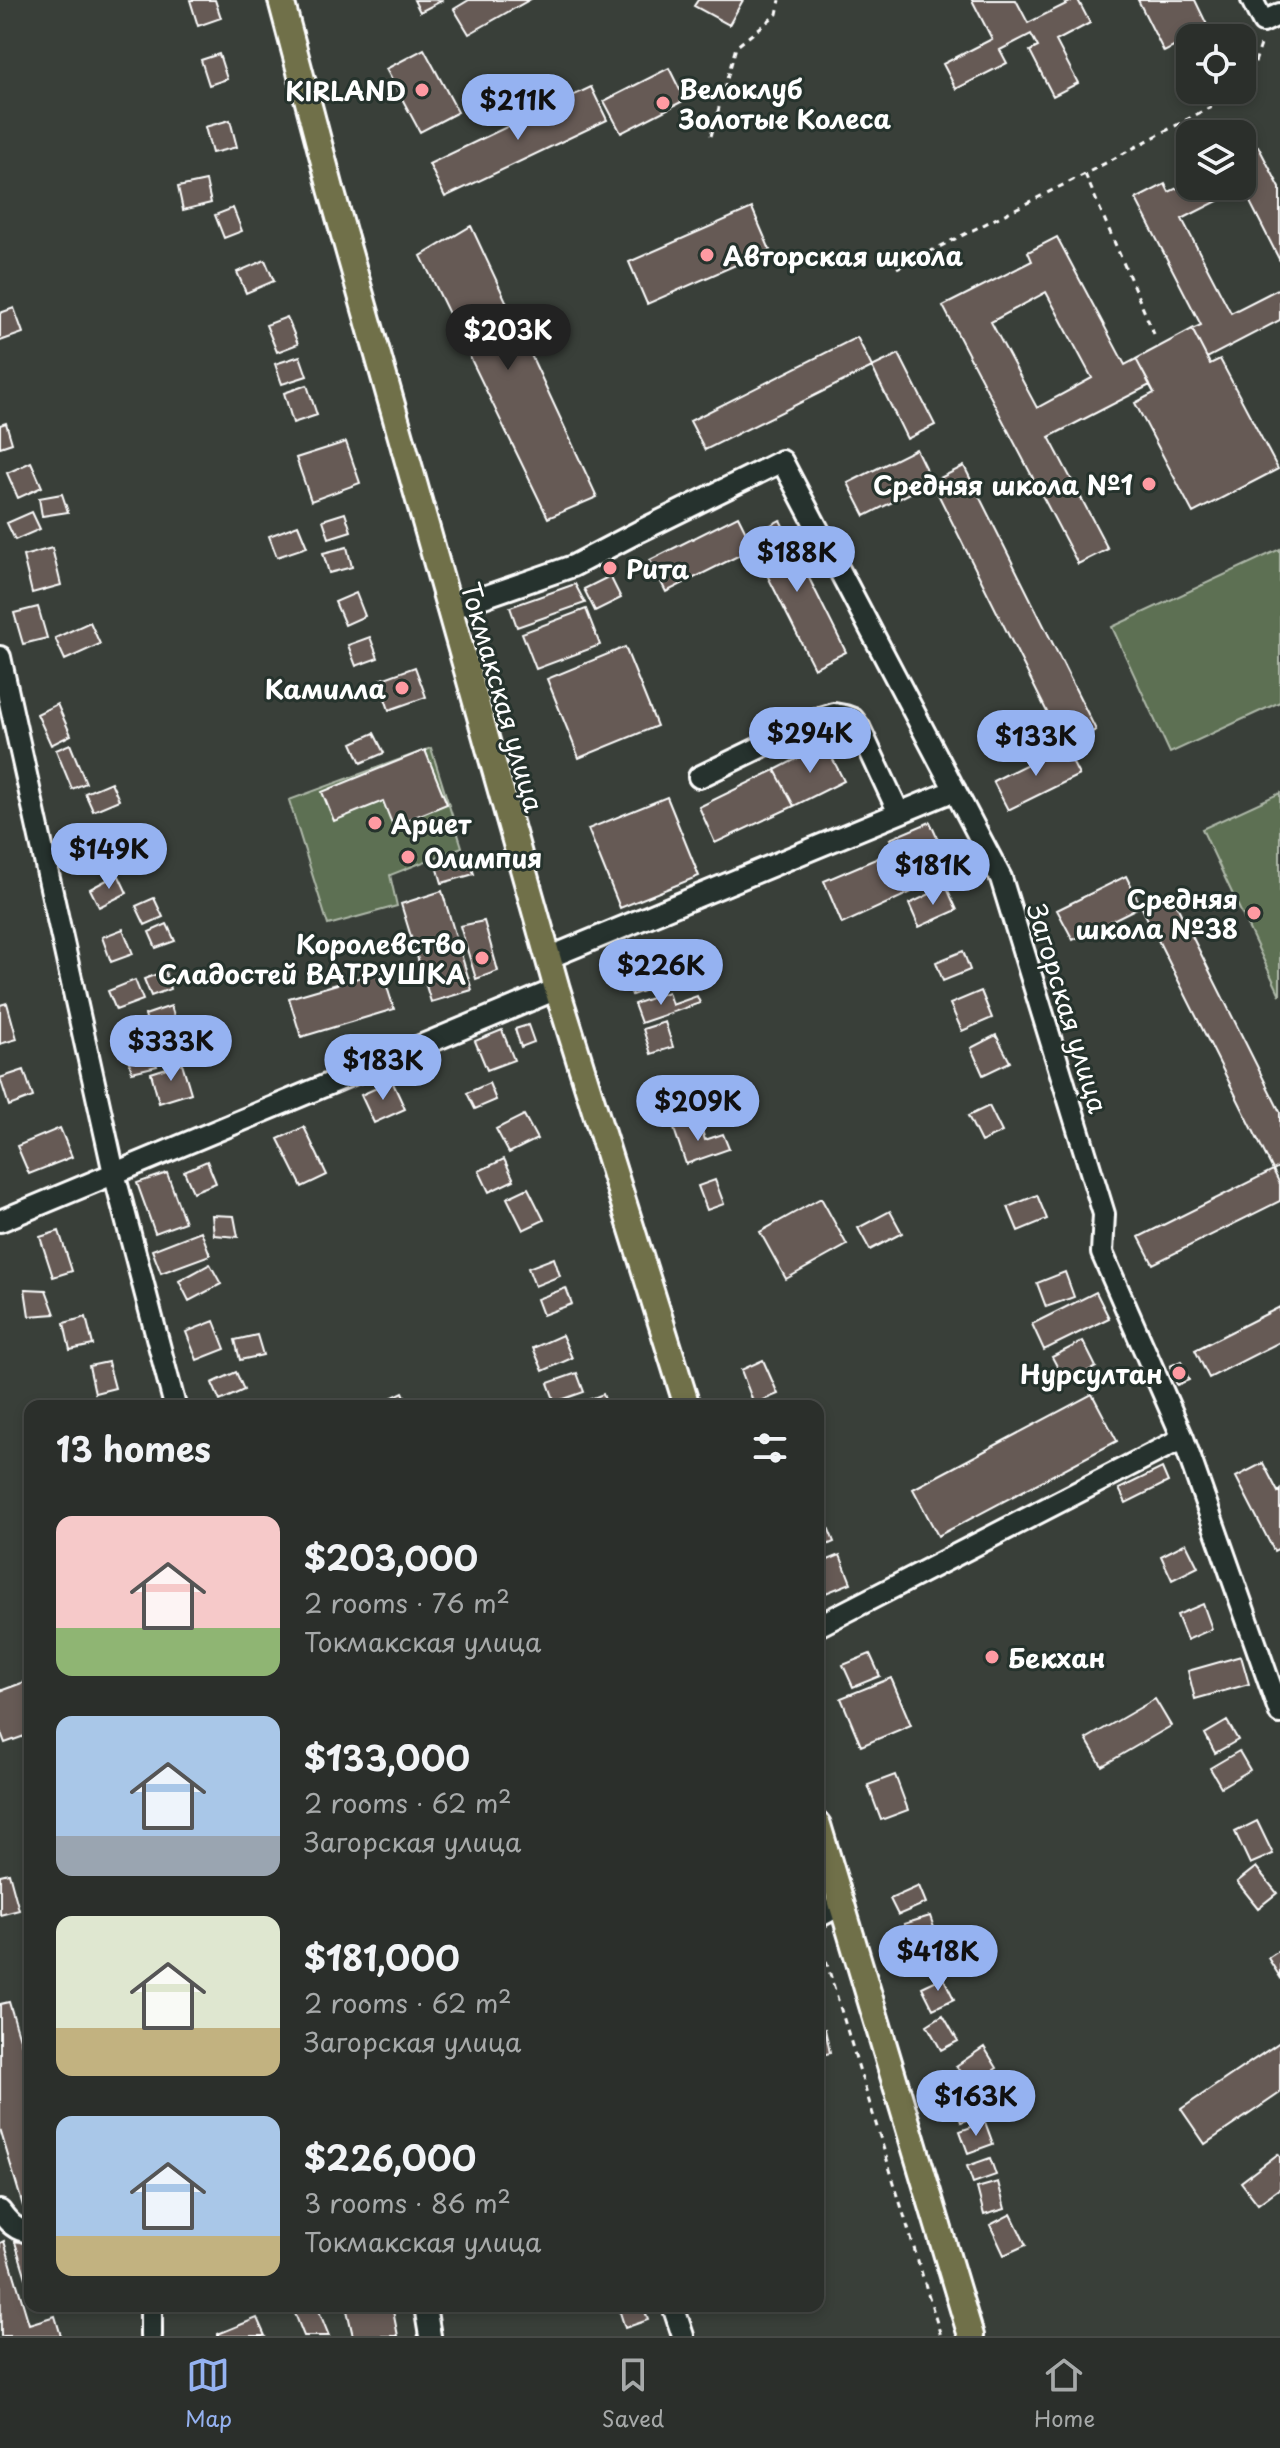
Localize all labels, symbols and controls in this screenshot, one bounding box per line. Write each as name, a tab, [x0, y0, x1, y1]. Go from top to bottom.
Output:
map controls	[1176, 24, 1256, 200]
button: locate	[1176, 24, 1256, 104]
place label: Велоклуб Золотые Колеса	[678, 69, 892, 138]
place label: KIRLAND	[285, 71, 406, 110]
pin: $211K	[462, 74, 574, 142]
text: $211K	[480, 80, 556, 119]
marker: KIRLAND	[413, 81, 431, 99]
marker: Велоклуб Золотые Колеса	[654, 94, 672, 112]
button: layers	[1176, 120, 1256, 200]
place label: Авторская школа	[723, 236, 964, 275]
marker: Авторская школа	[698, 246, 716, 264]
pin: $203K	[452, 304, 564, 372]
text: $203K	[464, 310, 552, 349]
place label: Средняя школа №1	[873, 465, 1133, 504]
marker: Средняя школа №1	[1140, 475, 1158, 493]
pin: $188K	[741, 526, 853, 594]
text: $188K	[757, 532, 837, 571]
place label: Рита	[626, 549, 689, 588]
marker: Рита	[601, 559, 619, 577]
street label: Токмакская улица	[452, 577, 555, 817]
place label: Камилла	[265, 669, 386, 708]
marker: Камилла	[393, 679, 411, 697]
pin: $294K	[754, 707, 866, 775]
pin: $133K	[980, 710, 1092, 778]
text: $294K	[767, 713, 853, 752]
text: $133K	[995, 716, 1077, 755]
place label: Ариет	[391, 804, 472, 843]
marker: Ариет	[366, 814, 384, 832]
pin: $149K	[53, 823, 165, 891]
text: $149K	[69, 829, 149, 868]
place label: Олимпия	[424, 838, 542, 877]
pin: $181K	[877, 839, 989, 907]
text: $181K	[895, 845, 971, 884]
marker: Олимпия	[399, 848, 417, 866]
place label: Средняя школа №38	[1075, 879, 1238, 948]
street label: Загорская улица	[1018, 898, 1119, 1118]
marker: Средняя школа №38	[1245, 904, 1263, 922]
place label: Королевство Сладостей ВАТРУШКА	[158, 924, 466, 993]
pin: $226K	[605, 939, 717, 1007]
text: $226K	[617, 945, 705, 984]
marker: Королевство Сладостей ВАТРУШКА	[473, 949, 491, 967]
pin: $333K	[115, 1015, 227, 1083]
text: $333K	[128, 1021, 214, 1060]
pin: $183K	[327, 1034, 439, 1102]
text: $183K	[342, 1040, 424, 1079]
pin: $209K	[642, 1075, 754, 1143]
text: $209K	[654, 1081, 742, 1120]
place label: Нурсултан	[1020, 1354, 1163, 1393]
marker: Нурсултан	[1170, 1364, 1188, 1382]
text: 13 homes	[56, 1422, 211, 1474]
icon: filters	[748, 1426, 792, 1470]
text: $203,000	[304, 1531, 478, 1583]
icon: home	[120, 1548, 216, 1644]
text: 2 rooms · 76 m²	[304, 1583, 510, 1622]
text: Токмакская улица	[304, 1622, 541, 1661]
place label: Бекхан	[1008, 1638, 1105, 1677]
marker: Бекхан	[983, 1648, 1001, 1666]
text: $133,000	[304, 1731, 470, 1783]
icon: home	[120, 1748, 216, 1844]
text: 2 rooms · 62 m²	[304, 1783, 512, 1822]
text: Загорская улица	[304, 1822, 521, 1861]
pin: $418K	[882, 1925, 994, 1993]
text: $181,000	[304, 1931, 460, 1983]
text: $418K	[897, 1931, 979, 1970]
icon: home	[120, 1948, 216, 2044]
text: 2 rooms · 62 m²	[304, 1983, 512, 2022]
text: Загорская улица	[304, 2022, 521, 2061]
pin: $163K	[920, 2070, 1032, 2138]
text: $163K	[934, 2076, 1018, 2115]
text: $226,000	[304, 2131, 476, 2183]
icon: home	[120, 2148, 216, 2244]
text: 3 rooms · 86 m²	[304, 2183, 511, 2222]
text: Токмакская улица	[304, 2222, 541, 2261]
tab: Map	[185, 2353, 232, 2434]
tab: Saved	[602, 2353, 664, 2434]
tab: Home	[1034, 2353, 1095, 2434]

